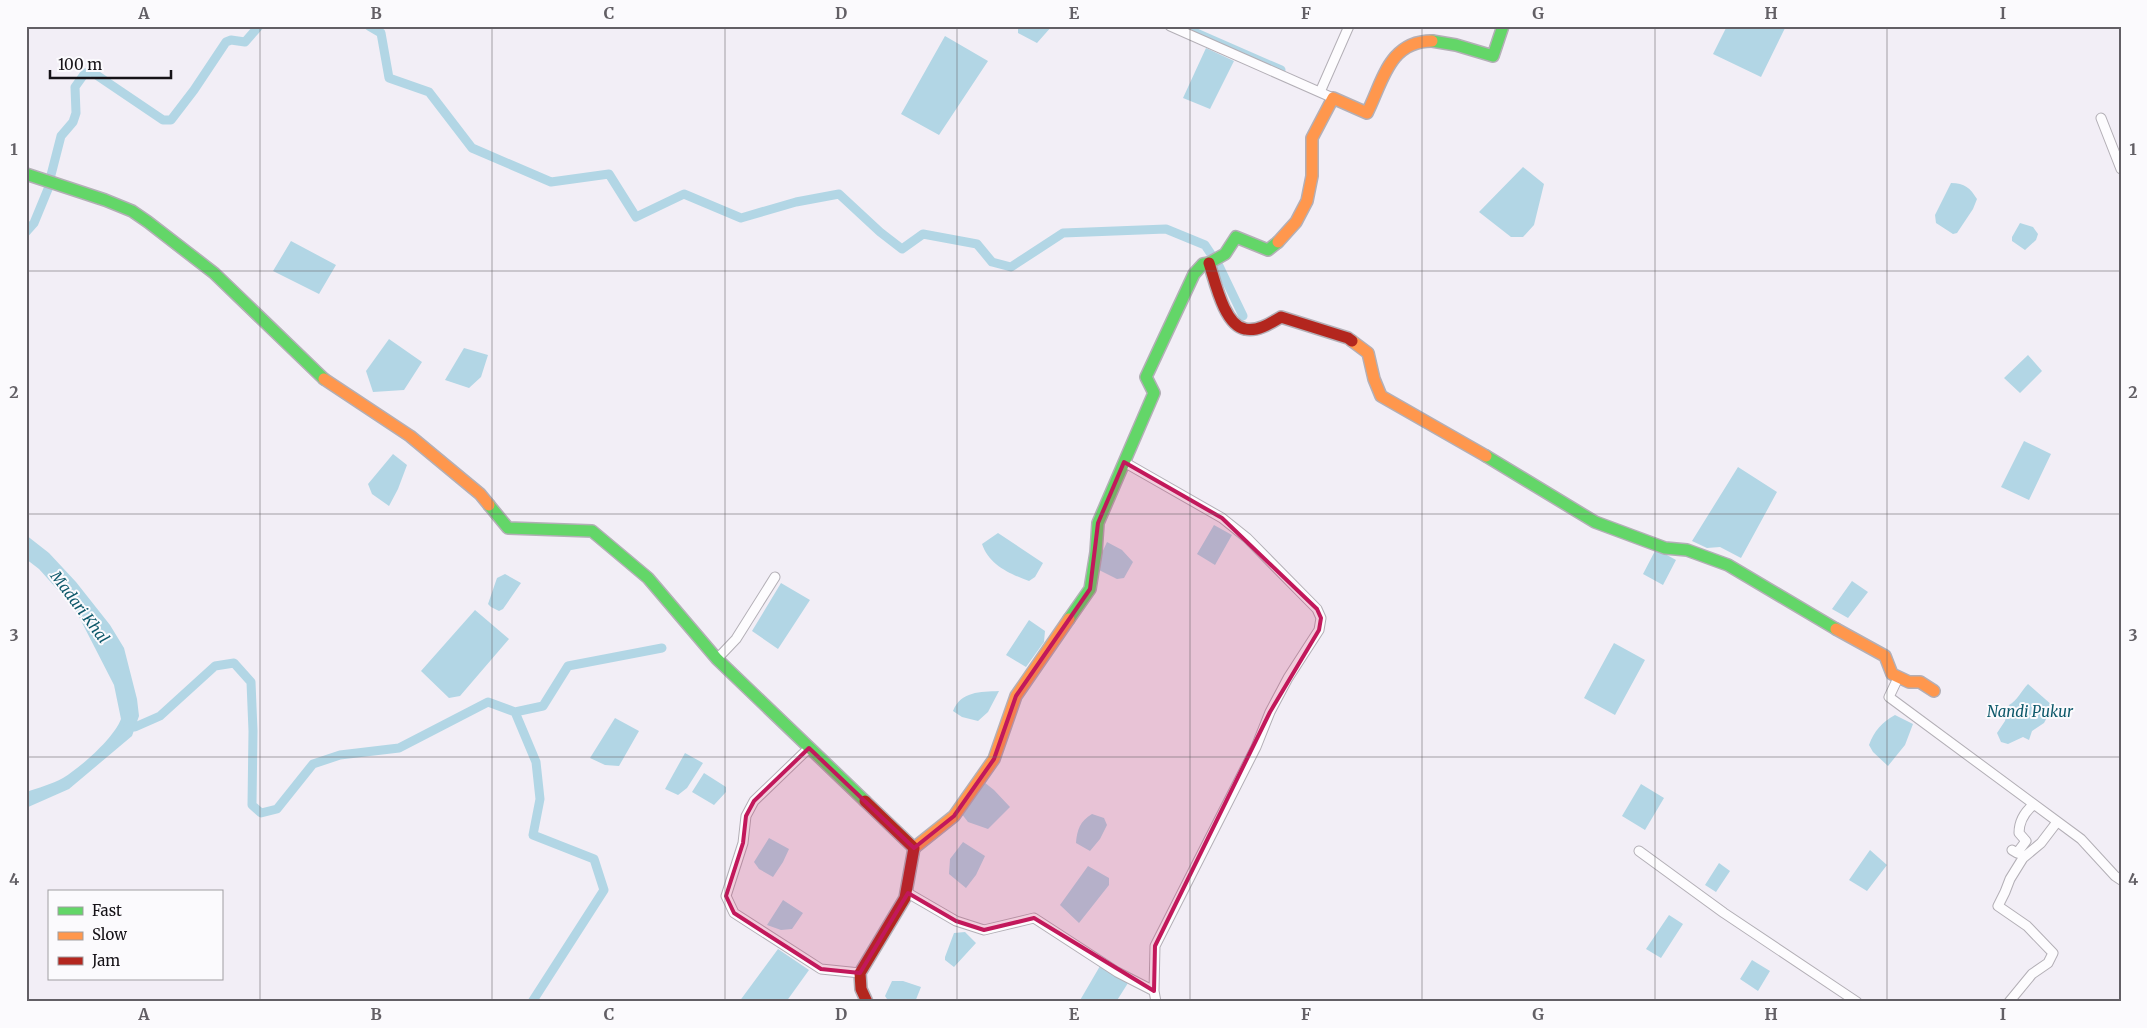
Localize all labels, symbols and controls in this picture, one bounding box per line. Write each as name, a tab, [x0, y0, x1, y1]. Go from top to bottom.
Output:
text: A	[137, 3, 150, 23]
text: B	[370, 3, 382, 23]
text: C	[604, 3, 614, 23]
text: D	[835, 3, 847, 23]
text: E	[1069, 3, 1080, 23]
text: F	[1301, 3, 1311, 23]
text: G	[1532, 3, 1544, 23]
text: H	[1764, 3, 1778, 23]
text: I	[2000, 3, 2006, 23]
scale bar	[50, 48, 171, 80]
text: 100 m	[58, 55, 102, 74]
text: 1	[10, 139, 18, 159]
text: 1	[2129, 139, 2137, 159]
text: 2	[9, 382, 19, 402]
text: 2	[2128, 382, 2138, 402]
water label: Madari Khal	[46, 566, 113, 647]
text: 3	[9, 625, 19, 645]
text: 3	[2128, 625, 2138, 645]
water label: Nandi Pukur	[1987, 702, 2074, 721]
text: 4	[9, 869, 19, 889]
text: 4	[2128, 869, 2138, 889]
legend	[48, 890, 222, 980]
text: Fast	[92, 901, 122, 920]
text: Slow	[92, 925, 127, 944]
text: Jam	[91, 951, 120, 970]
text: A	[137, 1004, 150, 1024]
text: B	[370, 1004, 382, 1024]
text: C	[604, 1004, 614, 1024]
text: D	[835, 1004, 847, 1024]
text: E	[1069, 1004, 1080, 1024]
text: F	[1301, 1004, 1311, 1024]
text: G	[1532, 1004, 1544, 1024]
text: H	[1764, 1004, 1778, 1024]
text: I	[2000, 1004, 2006, 1024]

